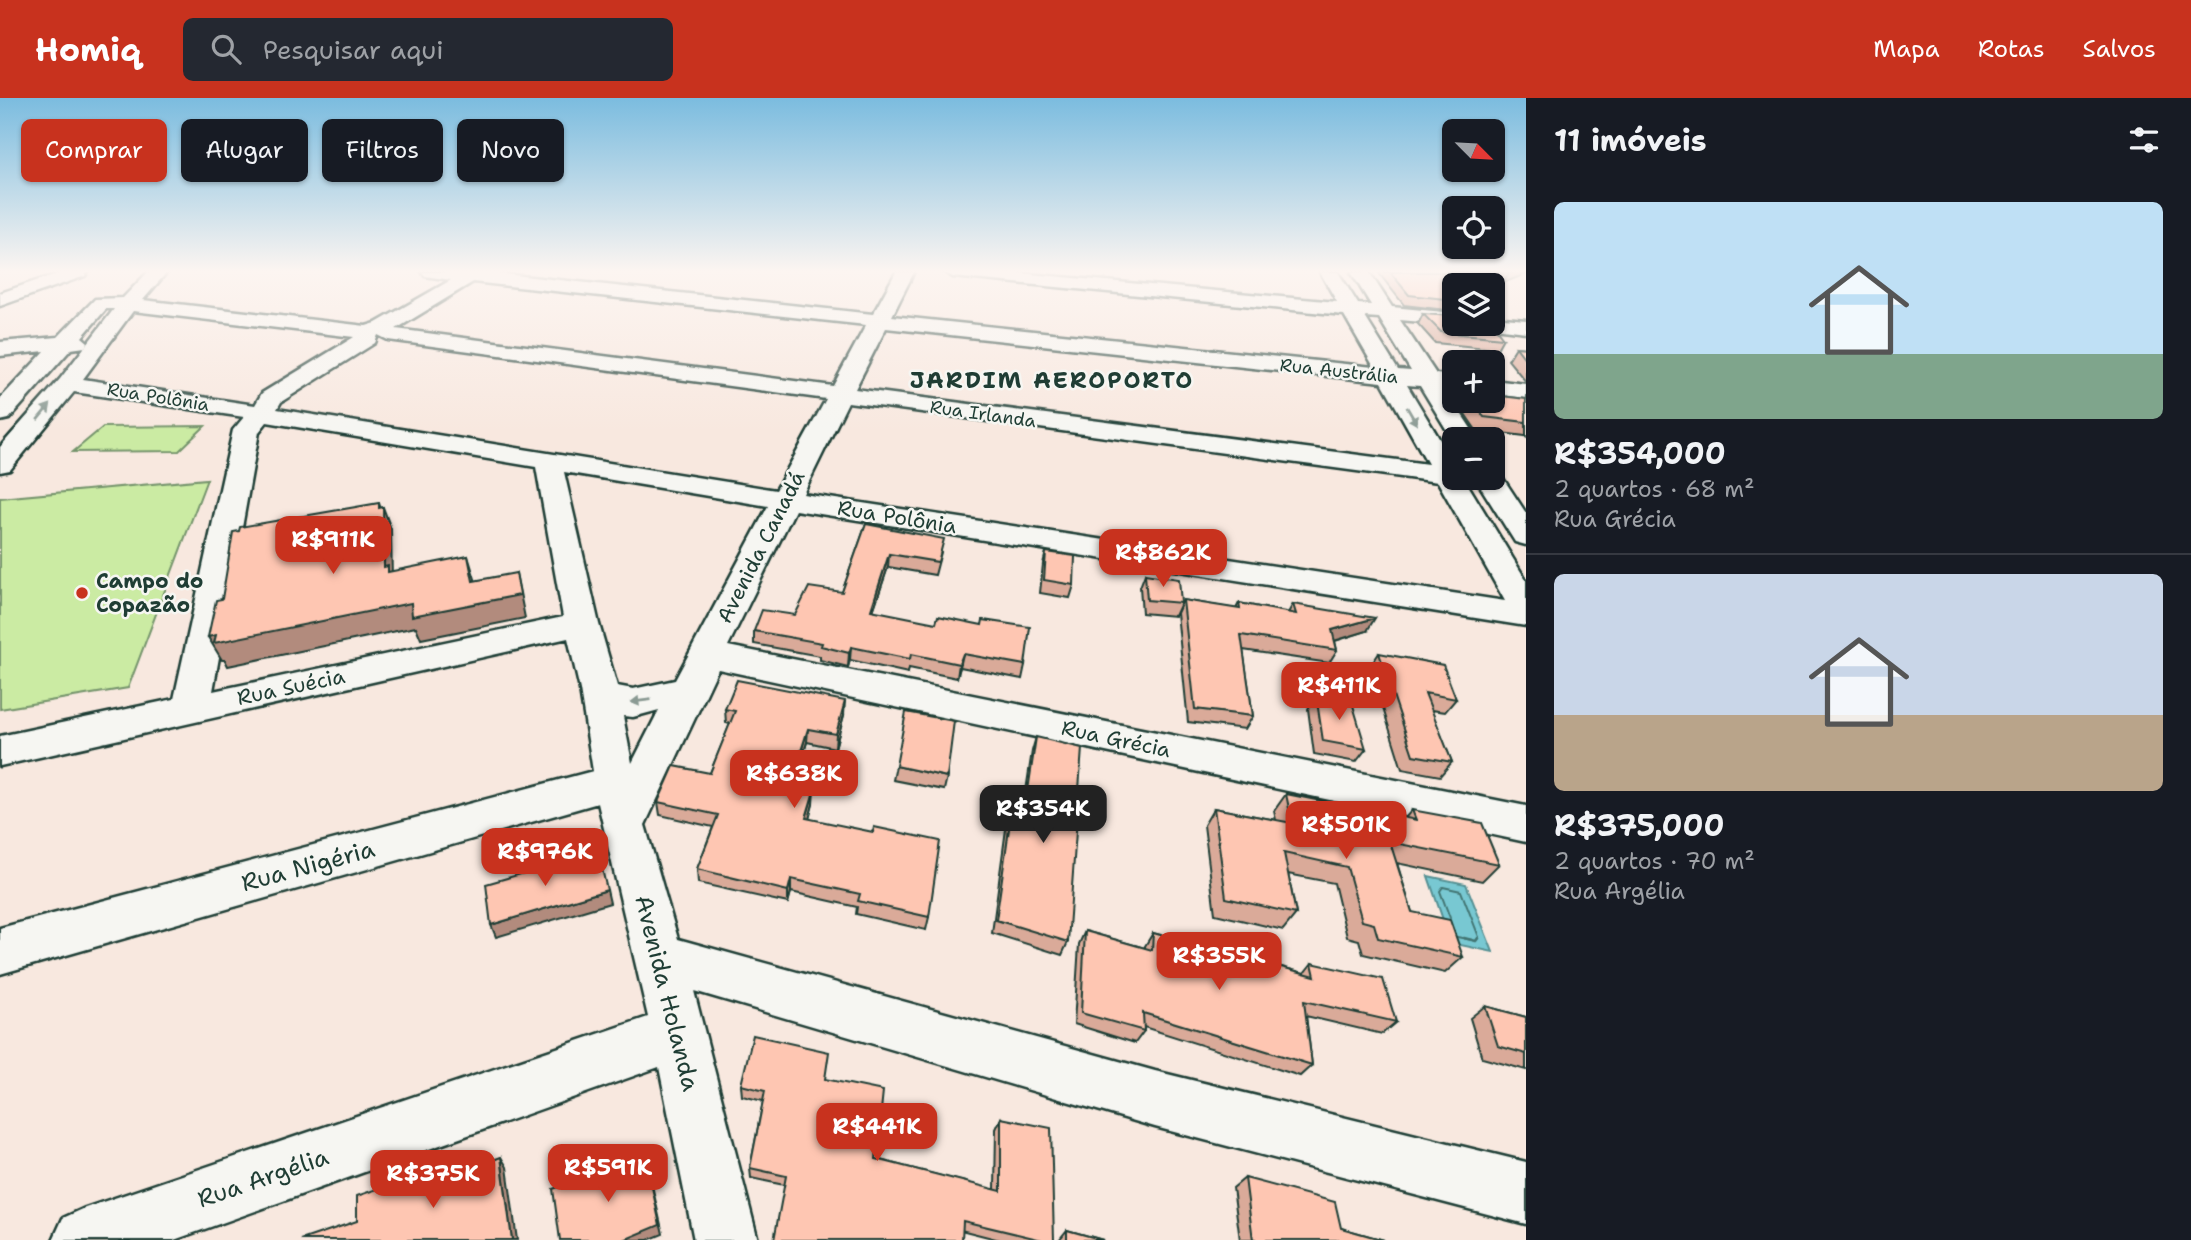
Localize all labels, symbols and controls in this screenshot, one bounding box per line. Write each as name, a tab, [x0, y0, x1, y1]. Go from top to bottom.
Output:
search box	[183, 18, 673, 81]
text: Homiq	[35, 27, 141, 72]
icon: search	[207, 30, 245, 68]
text: Pesquisar aqui	[263, 32, 444, 67]
text: Mapa	[1873, 33, 1940, 65]
text: Rotas	[1978, 33, 2045, 65]
text: Salvos	[2083, 33, 2156, 65]
chip: Comprar	[21, 119, 167, 182]
chip: Alugar	[181, 119, 308, 182]
chip: Filtros	[322, 119, 443, 182]
chip: Novo	[457, 119, 564, 182]
north arrow	[1442, 119, 1505, 182]
map controls	[1442, 119, 1505, 490]
text: 11 imóveis	[1554, 120, 1707, 161]
icon: filters	[2125, 121, 2163, 159]
button: locate	[1442, 196, 1505, 259]
icon: home	[1796, 247, 1922, 373]
button: layers	[1442, 273, 1505, 336]
button: +	[1442, 350, 1505, 413]
street label: Rua Austrália	[1279, 353, 1399, 389]
district label: JARDIM AEROPORTO	[910, 365, 1194, 395]
street label: Rua Polônia	[105, 377, 211, 417]
street label: Rua Irlanda	[928, 395, 1038, 433]
one-way arrow	[36, 403, 51, 420]
one-way arrow	[1406, 406, 1418, 425]
button: −	[1442, 427, 1505, 490]
text: R$354,000	[1554, 433, 1726, 474]
street label: Avenida Canadá	[711, 466, 811, 628]
text: 2 quartos · 68 m²	[1554, 474, 1755, 504]
street label: Rua Polônia	[835, 494, 959, 540]
text: Rua Grécia	[1554, 504, 1676, 534]
pin: R$911K	[276, 517, 390, 576]
text: R$911K	[291, 524, 375, 554]
pin: R$862K	[1106, 530, 1220, 589]
text: R$862K	[1115, 537, 1211, 567]
place label: Campo do Copazão	[96, 567, 203, 619]
marker: Campo do Copazão	[74, 585, 90, 601]
icon: home	[1796, 619, 1922, 745]
street label: Rua Suécia	[234, 662, 348, 712]
pin: R$411K	[1282, 662, 1396, 722]
text: R$411K	[1297, 670, 1381, 700]
one-way arrow	[630, 696, 652, 707]
street label: Rua Grécia	[1059, 714, 1173, 764]
pin: R$638K	[737, 750, 851, 810]
text: R$638K	[746, 758, 842, 788]
pin: R$354K	[986, 786, 1100, 845]
text: R$354K	[996, 793, 1090, 823]
pin: R$501K	[1289, 802, 1403, 861]
text: R$375,000	[1554, 805, 1724, 846]
text: R$501K	[1302, 809, 1390, 839]
pin: R$976K	[488, 828, 602, 888]
street label: Rua Nigéria	[238, 833, 378, 899]
text: R$976K	[497, 836, 593, 866]
text: 2 quartos · 70 m²	[1554, 846, 1755, 876]
text: Rua Argélia	[1554, 876, 1685, 906]
street label: Avenida Holanda	[627, 892, 707, 1094]
pin: R$355K	[1162, 932, 1276, 992]
text: R$355K	[1173, 940, 1265, 970]
pin: R$441K	[820, 1104, 934, 1163]
text: R$441K	[832, 1111, 922, 1141]
street label: Rua Argélia	[193, 1141, 333, 1215]
pin: R$591K	[551, 1144, 665, 1204]
pin: R$375K	[376, 1150, 490, 1210]
text: R$591K	[564, 1152, 652, 1182]
text: R$375K	[386, 1158, 480, 1188]

